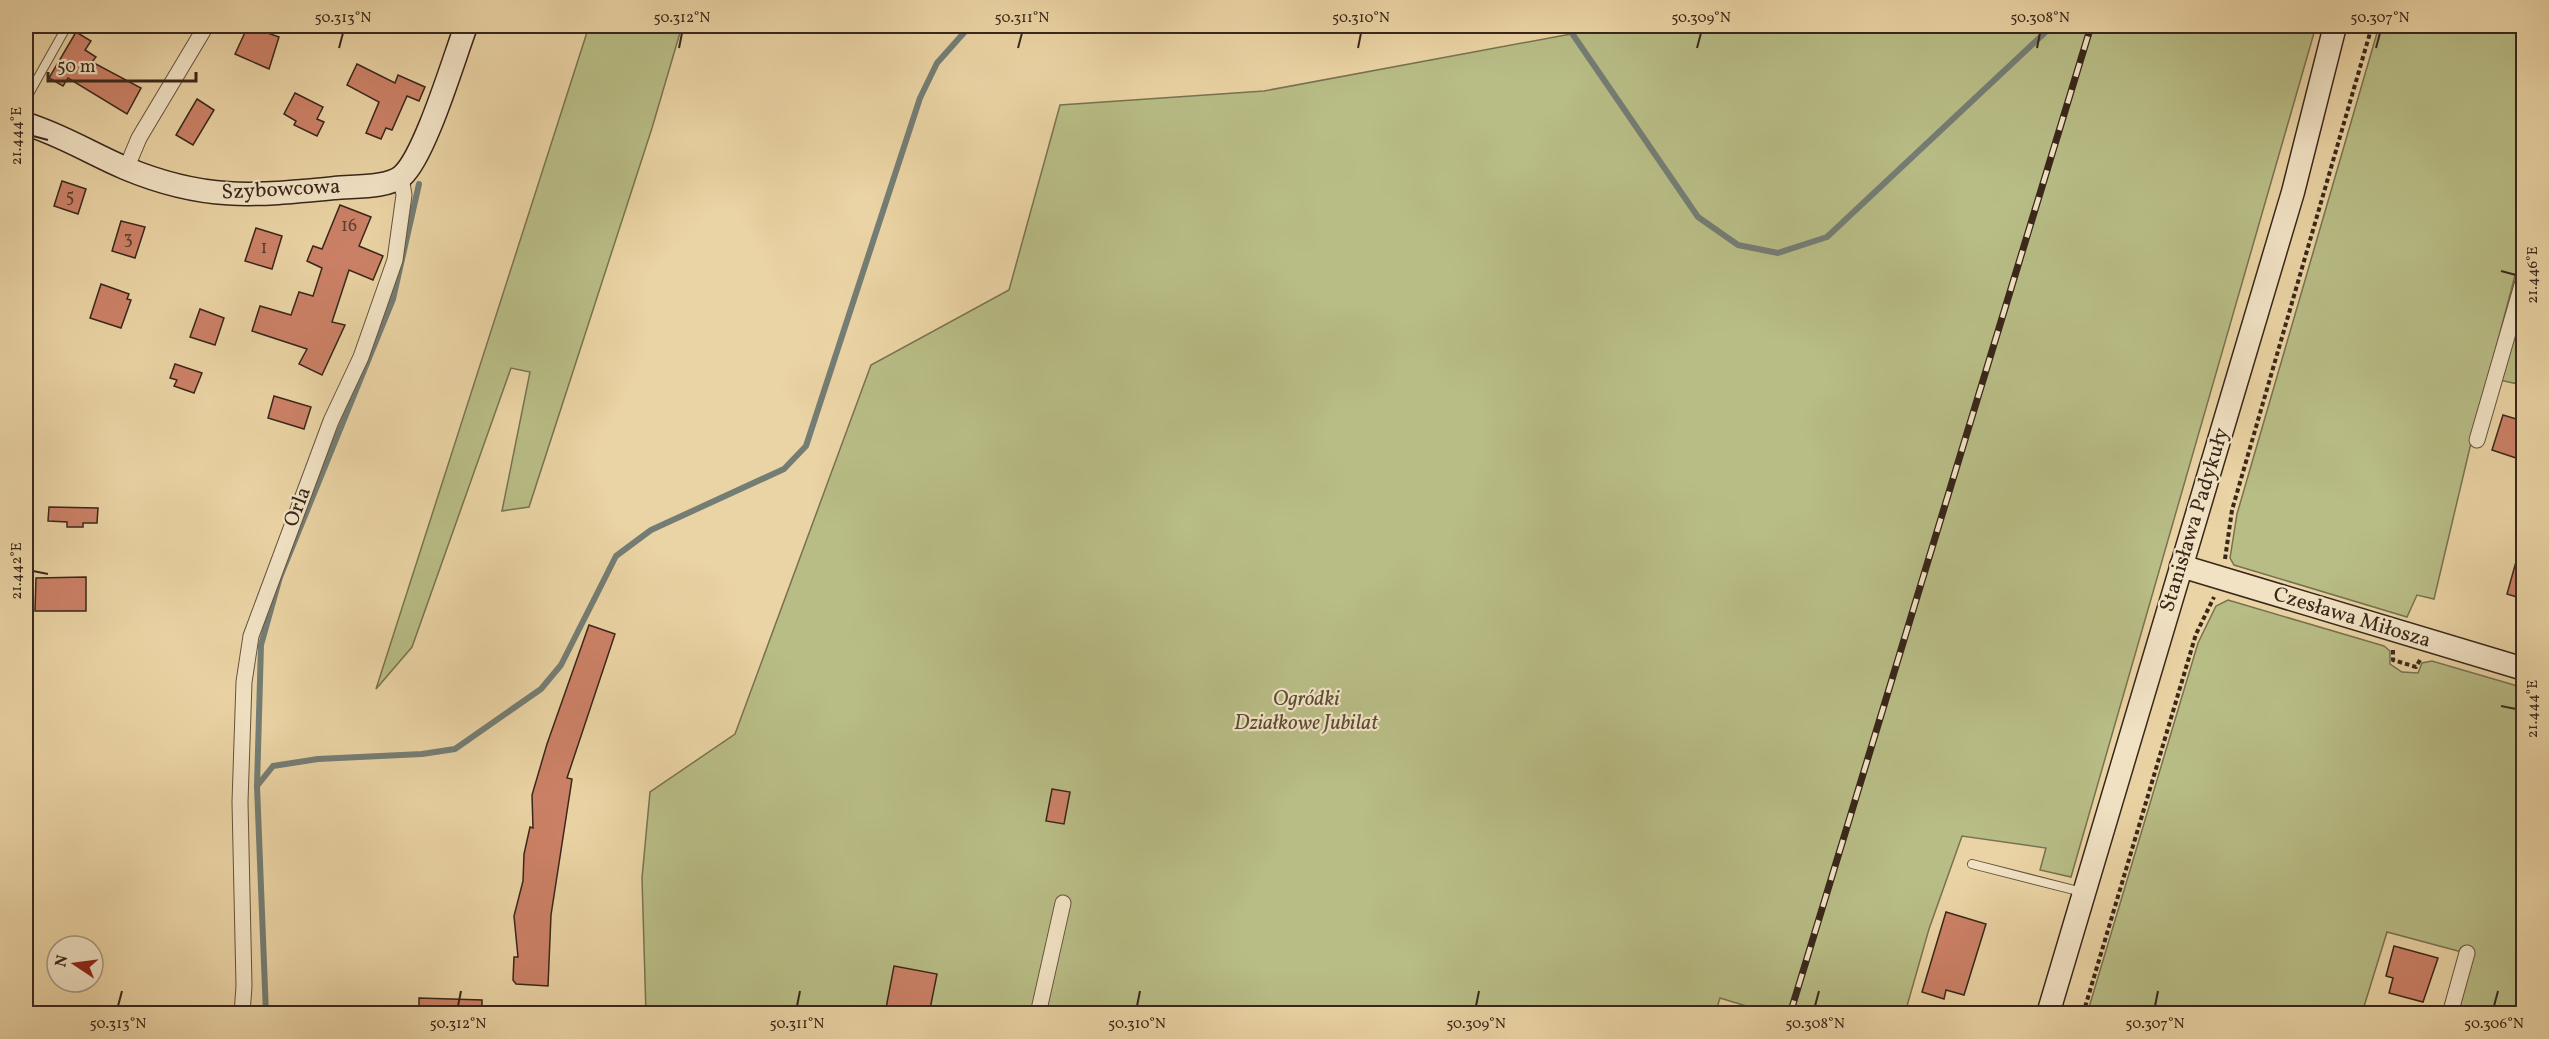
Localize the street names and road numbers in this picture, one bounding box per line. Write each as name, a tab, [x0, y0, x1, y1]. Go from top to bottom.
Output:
street label: Szybowcowa	[221, 172, 341, 208]
street label: Stanisława Padykuły	[2153, 424, 2237, 616]
street label: Orla	[277, 483, 319, 531]
street label: Czesława Miłosza	[2270, 580, 2434, 656]

